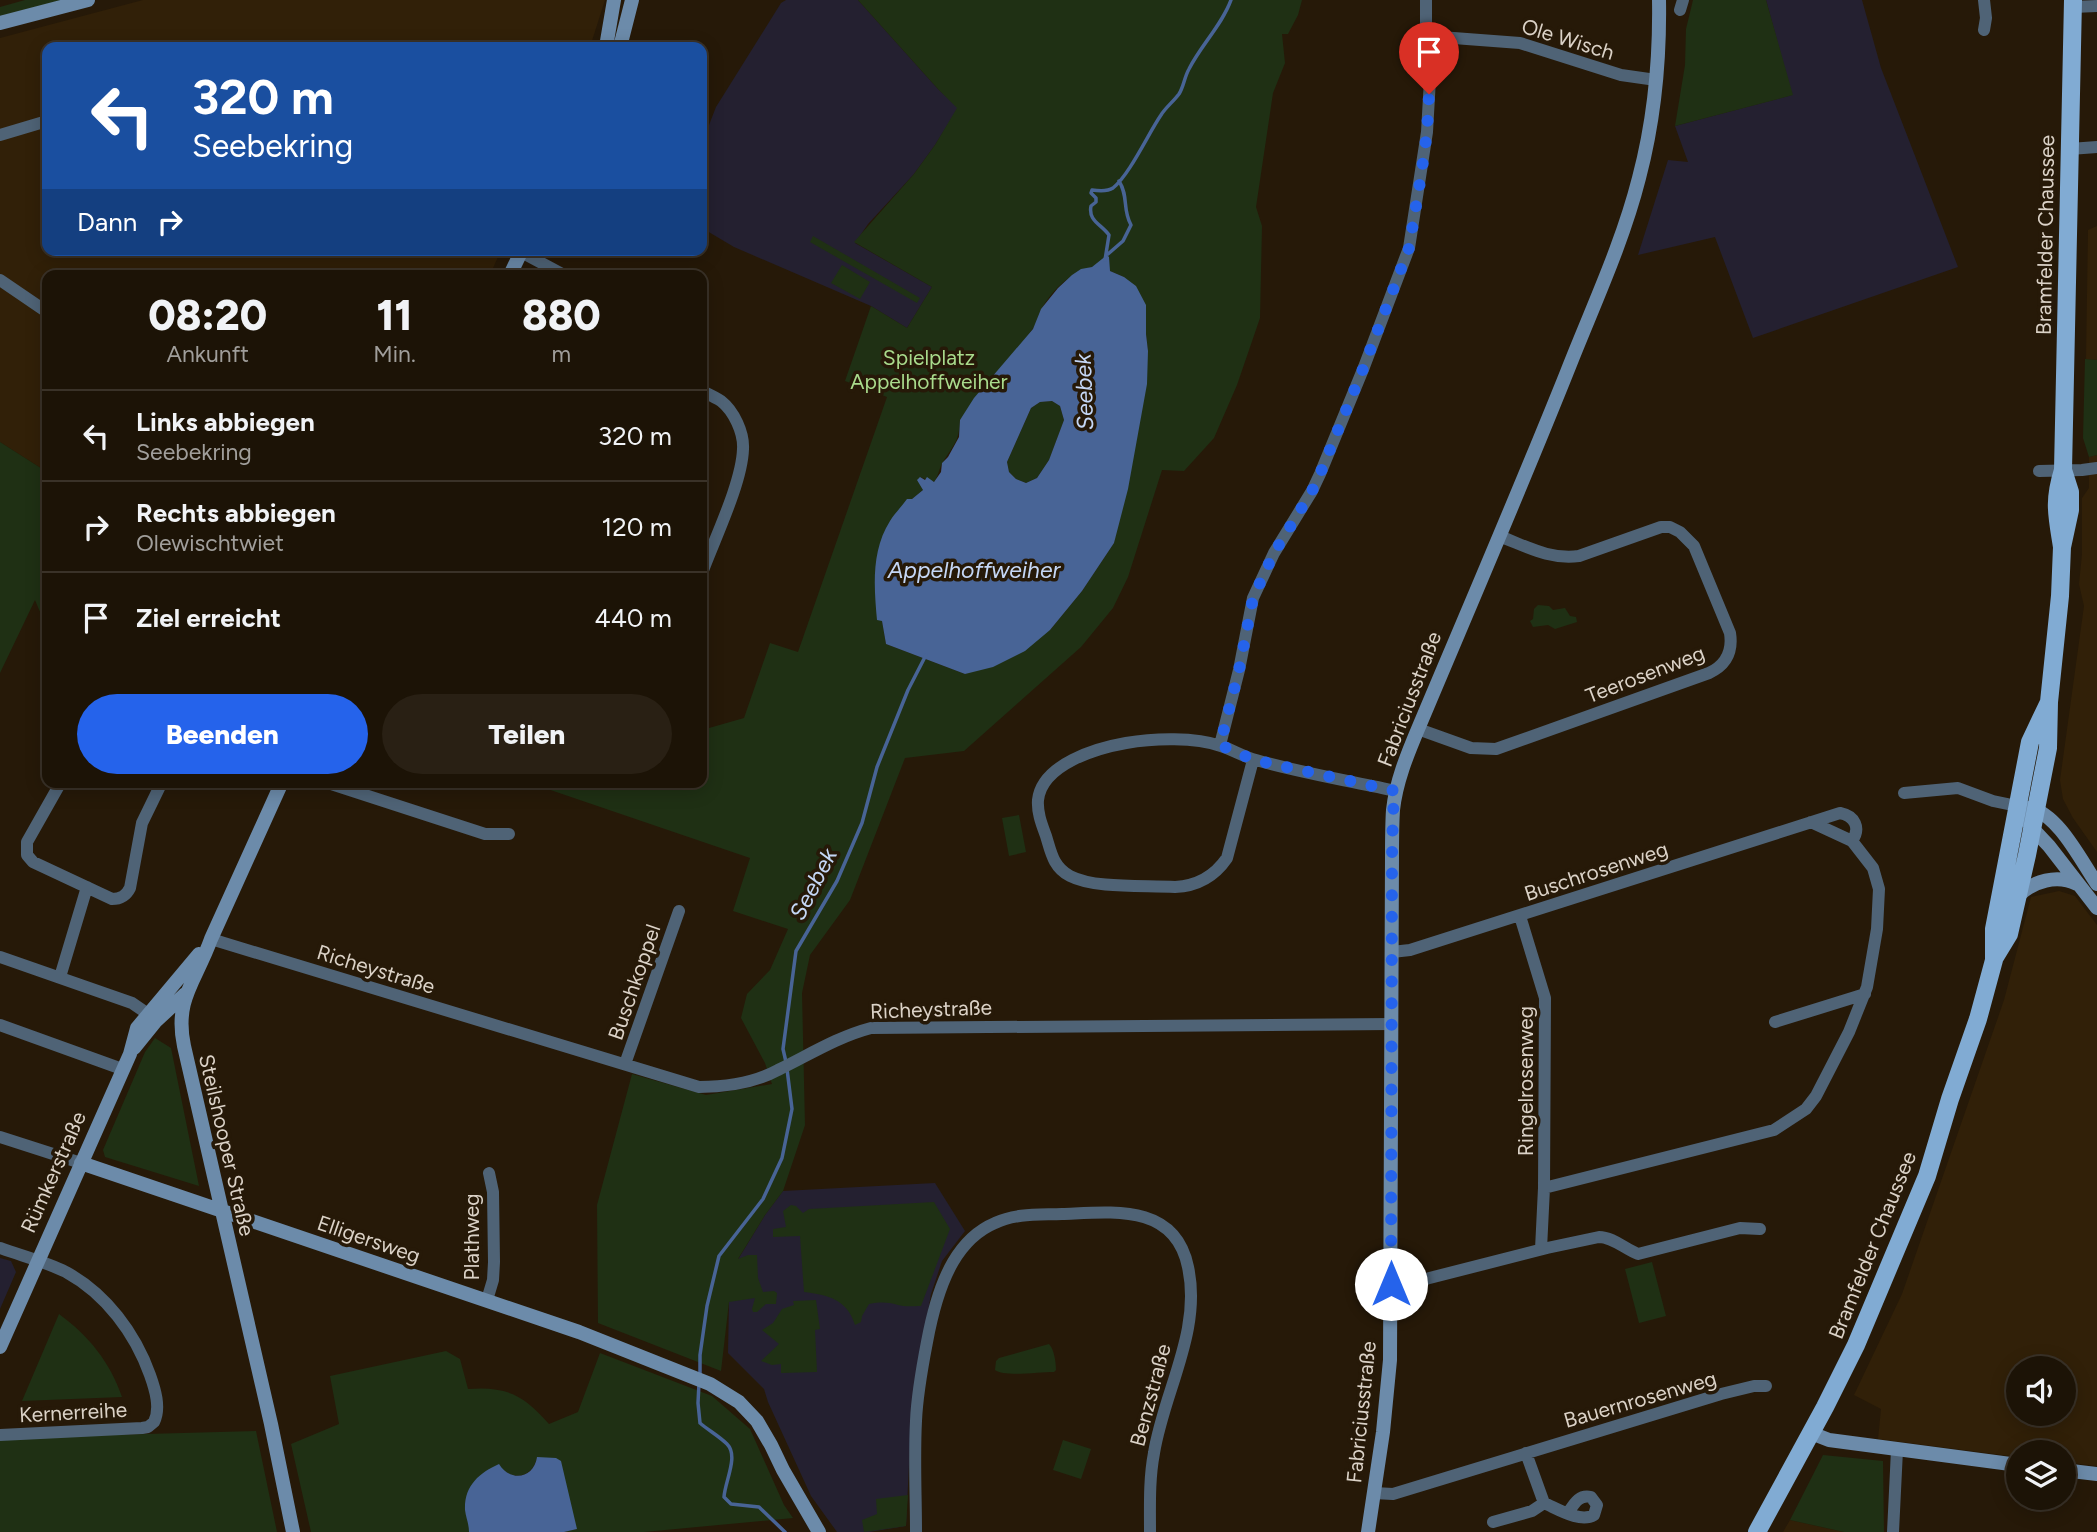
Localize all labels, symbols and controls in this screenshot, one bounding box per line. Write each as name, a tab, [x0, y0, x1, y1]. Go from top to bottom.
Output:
street label: Ole Wisch	[1519, 13, 1617, 65]
pin	[1399, 22, 1459, 94]
icon: arrive	[1410, 33, 1448, 71]
text: 320 m	[192, 67, 334, 126]
icon: left	[77, 70, 168, 161]
text: Seebekring	[192, 127, 353, 165]
street label: Bramfelder Chaussee	[2031, 135, 2059, 335]
icon: right	[151, 203, 189, 241]
text: Dann	[77, 206, 137, 238]
text: 08:20	[148, 290, 267, 341]
text: 11	[377, 290, 412, 341]
text: 880	[522, 290, 601, 341]
text: Ankunft	[166, 340, 249, 368]
text: Min.	[373, 340, 416, 368]
text: m	[552, 340, 571, 368]
park label: Spielplatz Appelhoffweiher	[850, 345, 1008, 394]
water label: Seebek	[1069, 352, 1099, 431]
text: Links abbiegen	[136, 406, 315, 438]
icon: left	[77, 417, 115, 455]
text: 320 m	[598, 420, 672, 452]
text: Seebekring	[136, 438, 252, 466]
text: Rechts abbiegen	[136, 497, 336, 529]
icon: right	[77, 508, 115, 546]
text: 120 m	[602, 511, 672, 543]
text: Olewischtwiet	[136, 529, 284, 557]
water label: Appelhoffweiher	[887, 556, 1062, 584]
icon: arrive	[77, 599, 115, 637]
text: Ziel erreicht	[136, 602, 281, 634]
text: 440 m	[594, 602, 672, 634]
street label: Fabriciusstraße	[1372, 628, 1446, 770]
street label: Teerosenweg	[1582, 640, 1708, 708]
button: Beenden	[77, 694, 368, 774]
button: Teilen	[382, 694, 672, 774]
street label: Buschrosenweg	[1521, 836, 1671, 906]
water label: Seebek	[783, 843, 843, 924]
street label: Buschkoppel	[603, 921, 665, 1043]
street label: Richeystraße	[314, 939, 438, 999]
street label: Richeystraße	[870, 994, 992, 1024]
street label: Ringelrosenweg	[1513, 1006, 1538, 1156]
street label: Steilshooper Straße	[194, 1052, 260, 1238]
street label: Rümkerstraße	[15, 1107, 91, 1237]
street label: Bramfelder Chaussee	[1823, 1148, 1921, 1342]
street label: Plathweg	[459, 1194, 484, 1281]
street label: Elligersweg	[314, 1210, 424, 1268]
position arrow	[1354, 1247, 1428, 1321]
street label: Fabriciusstraße	[1341, 1340, 1381, 1484]
street label: Benzstraße	[1124, 1341, 1176, 1449]
map controls	[2006, 1356, 2076, 1510]
button: sound	[2006, 1356, 2076, 1426]
street label: Bauernrosenweg	[1561, 1365, 1719, 1433]
street label: Kernerreihe	[18, 1397, 128, 1427]
button: layers	[2006, 1440, 2076, 1510]

